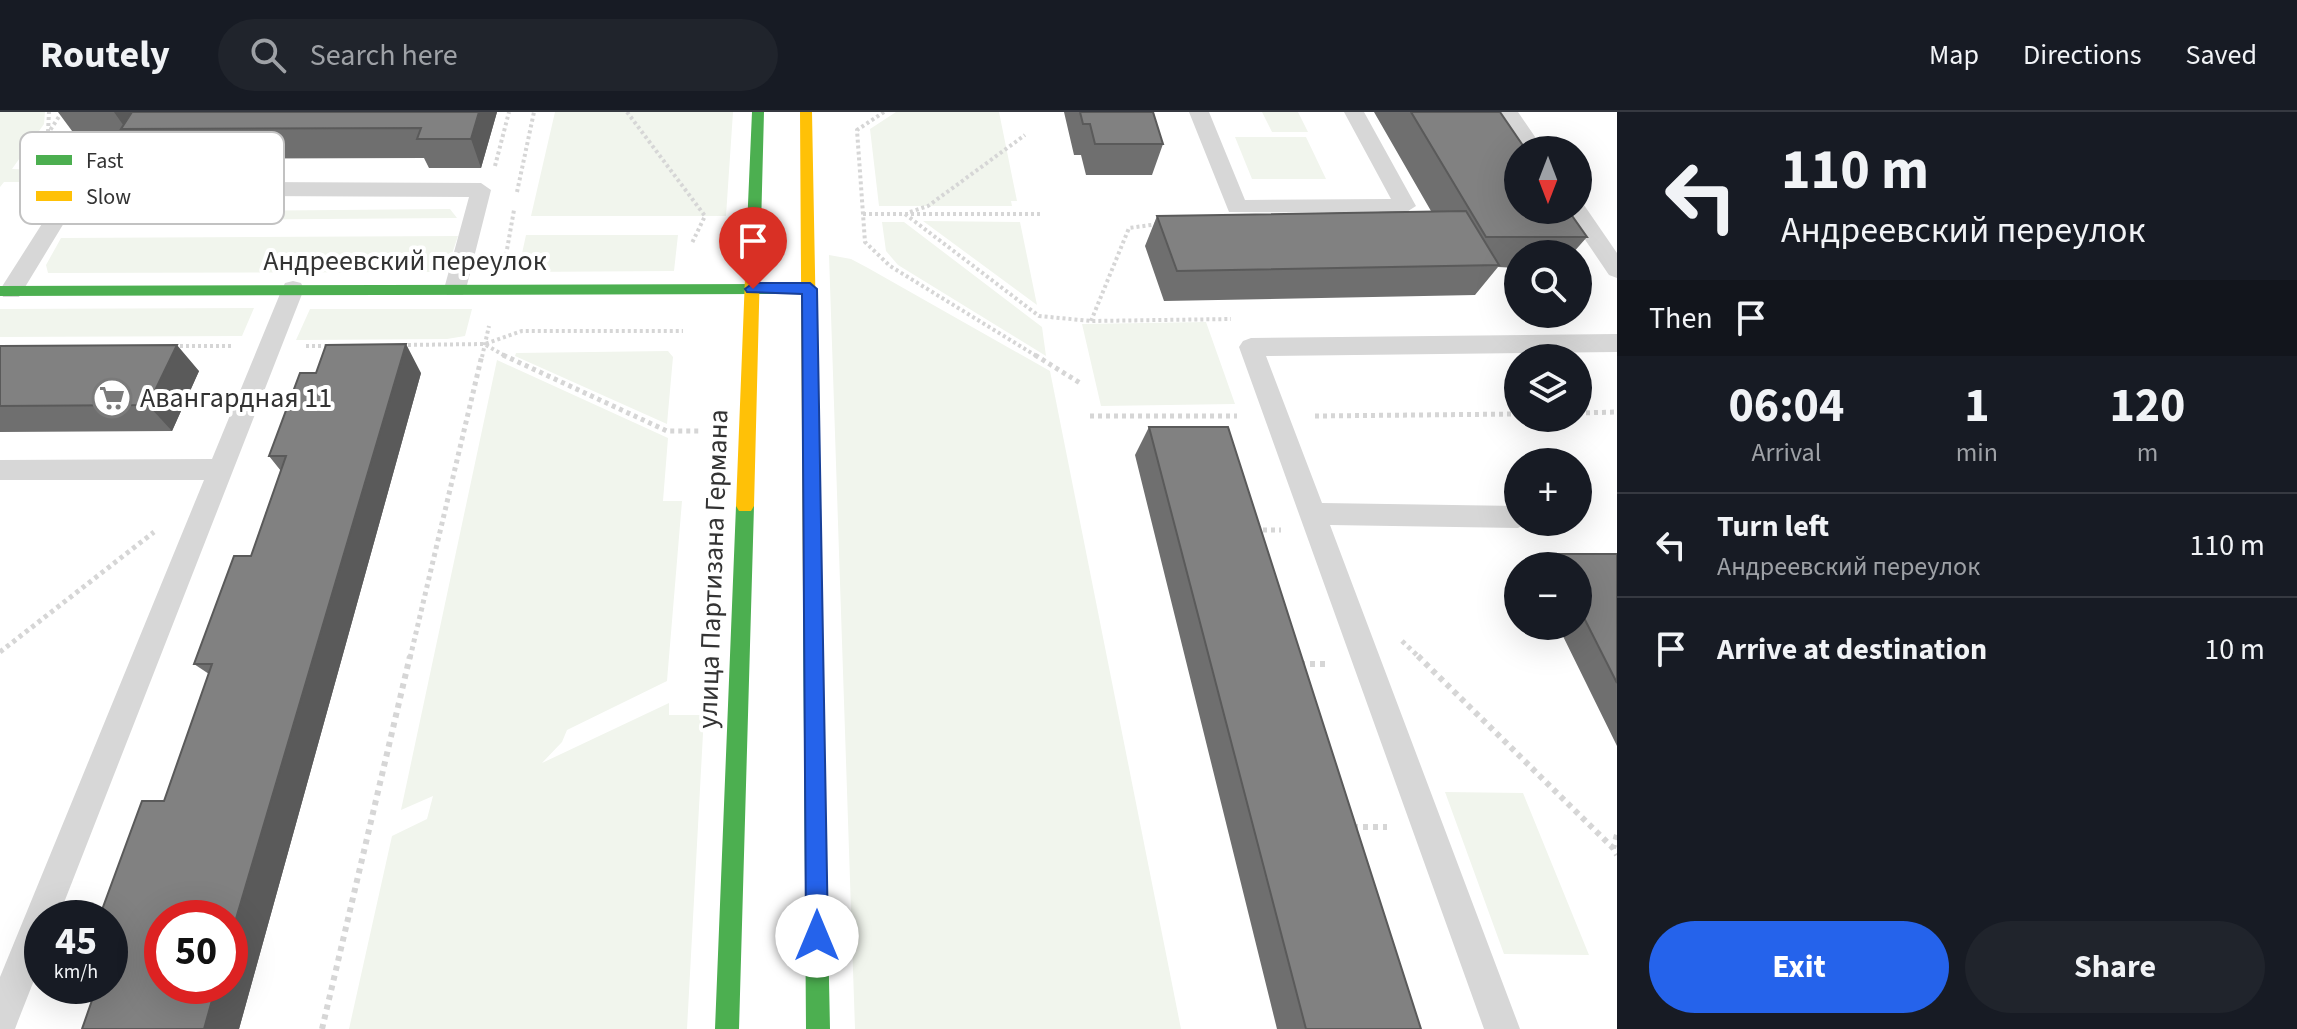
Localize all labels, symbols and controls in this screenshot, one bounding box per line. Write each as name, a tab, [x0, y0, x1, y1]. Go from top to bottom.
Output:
search box	[218, 19, 778, 91]
text: Routely	[40, 28, 170, 82]
icon: search	[246, 33, 290, 77]
text: Search here	[310, 34, 458, 77]
text: Map	[1929, 35, 1979, 75]
text: Directions	[2023, 35, 2142, 75]
text: Saved	[2186, 35, 2257, 75]
text: 110 m	[1781, 131, 1929, 210]
legend	[20, 132, 284, 224]
north arrow	[1504, 136, 1592, 224]
map controls	[1504, 136, 1592, 640]
icon: left	[1649, 144, 1753, 248]
text: Fast	[86, 145, 124, 177]
text: Slow	[86, 181, 131, 213]
text: Андреевский переулок	[1781, 205, 2145, 256]
pin	[719, 207, 787, 289]
icon: arrive	[731, 219, 775, 263]
button: search	[1504, 240, 1592, 328]
street label: Андреевский переулок	[263, 241, 547, 281]
icon: arrive	[1729, 296, 1773, 340]
text: Then	[1649, 297, 1713, 340]
button: layers	[1504, 344, 1592, 432]
text: 06:04	[1728, 372, 1844, 440]
text: 1	[1964, 372, 1990, 440]
text: 120	[2109, 372, 2185, 440]
supermarket icon: Авангардная 11	[91, 377, 133, 419]
place label: Авангардная 11	[140, 378, 332, 418]
street label: улица Партизана Германа	[687, 409, 739, 729]
text: Arrival	[1751, 434, 1821, 471]
text: min	[1956, 434, 1998, 471]
text: m	[2137, 434, 2158, 471]
button: +	[1504, 448, 1592, 536]
text: Turn left	[1717, 505, 1829, 548]
icon: left	[1649, 523, 1693, 567]
text: 110 m	[2189, 524, 2265, 567]
text: Андреевский переулок	[1717, 548, 1980, 585]
button: −	[1504, 552, 1592, 640]
icon: arrive	[1649, 627, 1693, 671]
text: Arrive at destination	[1717, 628, 1987, 671]
text: 10 m	[2204, 628, 2265, 671]
position arrow	[775, 894, 859, 978]
speed limit sign: 50	[144, 900, 248, 1004]
text: 45	[55, 913, 97, 970]
button: Exit	[1649, 921, 1949, 1013]
button: Share	[1965, 921, 2265, 1013]
text: km/h	[54, 958, 98, 986]

